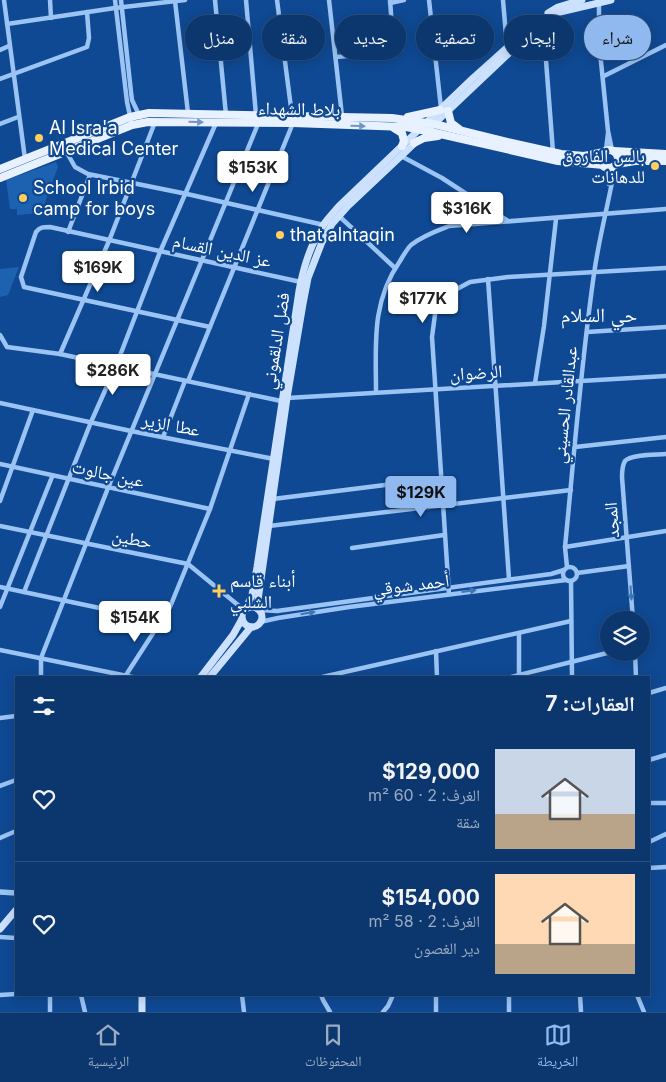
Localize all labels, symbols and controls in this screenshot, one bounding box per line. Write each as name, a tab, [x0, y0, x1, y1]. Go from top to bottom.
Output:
chip: منزل	[185, 15, 252, 60]
chip: شقة	[262, 15, 325, 60]
chip: جديد	[335, 15, 406, 60]
chip: تصفية	[416, 15, 494, 60]
chip: إيجار	[504, 15, 574, 60]
chip: شراء	[584, 15, 651, 60]
street label: بلاط الشهداء	[258, 97, 340, 120]
place label: Al Isra'a Medical Center	[49, 117, 179, 159]
one-way arrow	[188, 118, 204, 126]
one-way arrow	[350, 122, 366, 130]
marker: Al Isra'a Medical Center	[33, 132, 45, 144]
place label: بالس الفاروق للدهانات	[562, 145, 645, 187]
pin: $153K	[218, 150, 288, 193]
text: $153K	[228, 157, 278, 177]
marker: بالس الفاروق للدهانات	[649, 160, 661, 172]
place label: School Irbid camp for boys	[33, 177, 155, 219]
marker: School Irbid camp for boys	[17, 192, 29, 204]
pin: $316K	[432, 192, 502, 234]
text: $316K	[442, 198, 492, 218]
place label: that alntaqin	[290, 224, 395, 245]
marker: that alntaqin	[274, 229, 286, 241]
street label: عز الدين القسام	[171, 230, 273, 273]
pin: $169K	[63, 250, 133, 293]
text: $169K	[73, 257, 123, 277]
pin: $177K	[388, 282, 458, 324]
text: $177K	[399, 288, 447, 308]
street label: فضل الدلقموني	[257, 291, 298, 392]
district label: حي السلام	[561, 303, 637, 331]
street label: عبدالقادر الحسيني	[548, 345, 586, 465]
pin: $286K	[78, 354, 148, 396]
text: $286K	[87, 360, 139, 380]
street label: الرضوان	[449, 360, 503, 386]
street label: عطا الزير	[139, 408, 202, 441]
street label: عين جالوت	[70, 456, 146, 492]
pin: $129K	[386, 476, 456, 518]
text: $129K	[396, 482, 446, 502]
street label: المجد	[600, 501, 623, 539]
street label: حطين	[110, 524, 154, 554]
street label: أحمد شوقي	[371, 569, 451, 604]
place label: أبناء قاسم الشلبي	[230, 570, 295, 617]
marker: أبناء قاسم الشلبي	[212, 584, 226, 598]
one-way arrow	[627, 586, 635, 602]
one-way arrow	[461, 587, 477, 595]
pin: $154K	[100, 600, 170, 643]
text: $154K	[110, 607, 160, 627]
one-way arrow	[300, 608, 316, 616]
map controls	[600, 611, 650, 661]
button: layers	[600, 611, 650, 661]
text: العقارات: 7	[545, 691, 635, 716]
icon: filters	[30, 692, 58, 720]
text: $129,000	[382, 759, 480, 784]
icon: home	[535, 769, 595, 829]
icon: heart	[30, 785, 58, 813]
text: الغرف: 2 · 60 m²	[368, 785, 480, 805]
text: شقة	[456, 812, 480, 832]
text: $154,000	[381, 885, 480, 910]
icon: home	[535, 894, 595, 954]
icon: heart	[30, 910, 58, 938]
text: الغرف: 2 · 58 m²	[368, 911, 480, 931]
text: دير الغصون	[414, 938, 480, 958]
tab: الرئيسية	[88, 1021, 129, 1075]
tab: المحفوظات	[305, 1021, 362, 1075]
tab: الخريطة	[537, 1021, 578, 1075]

